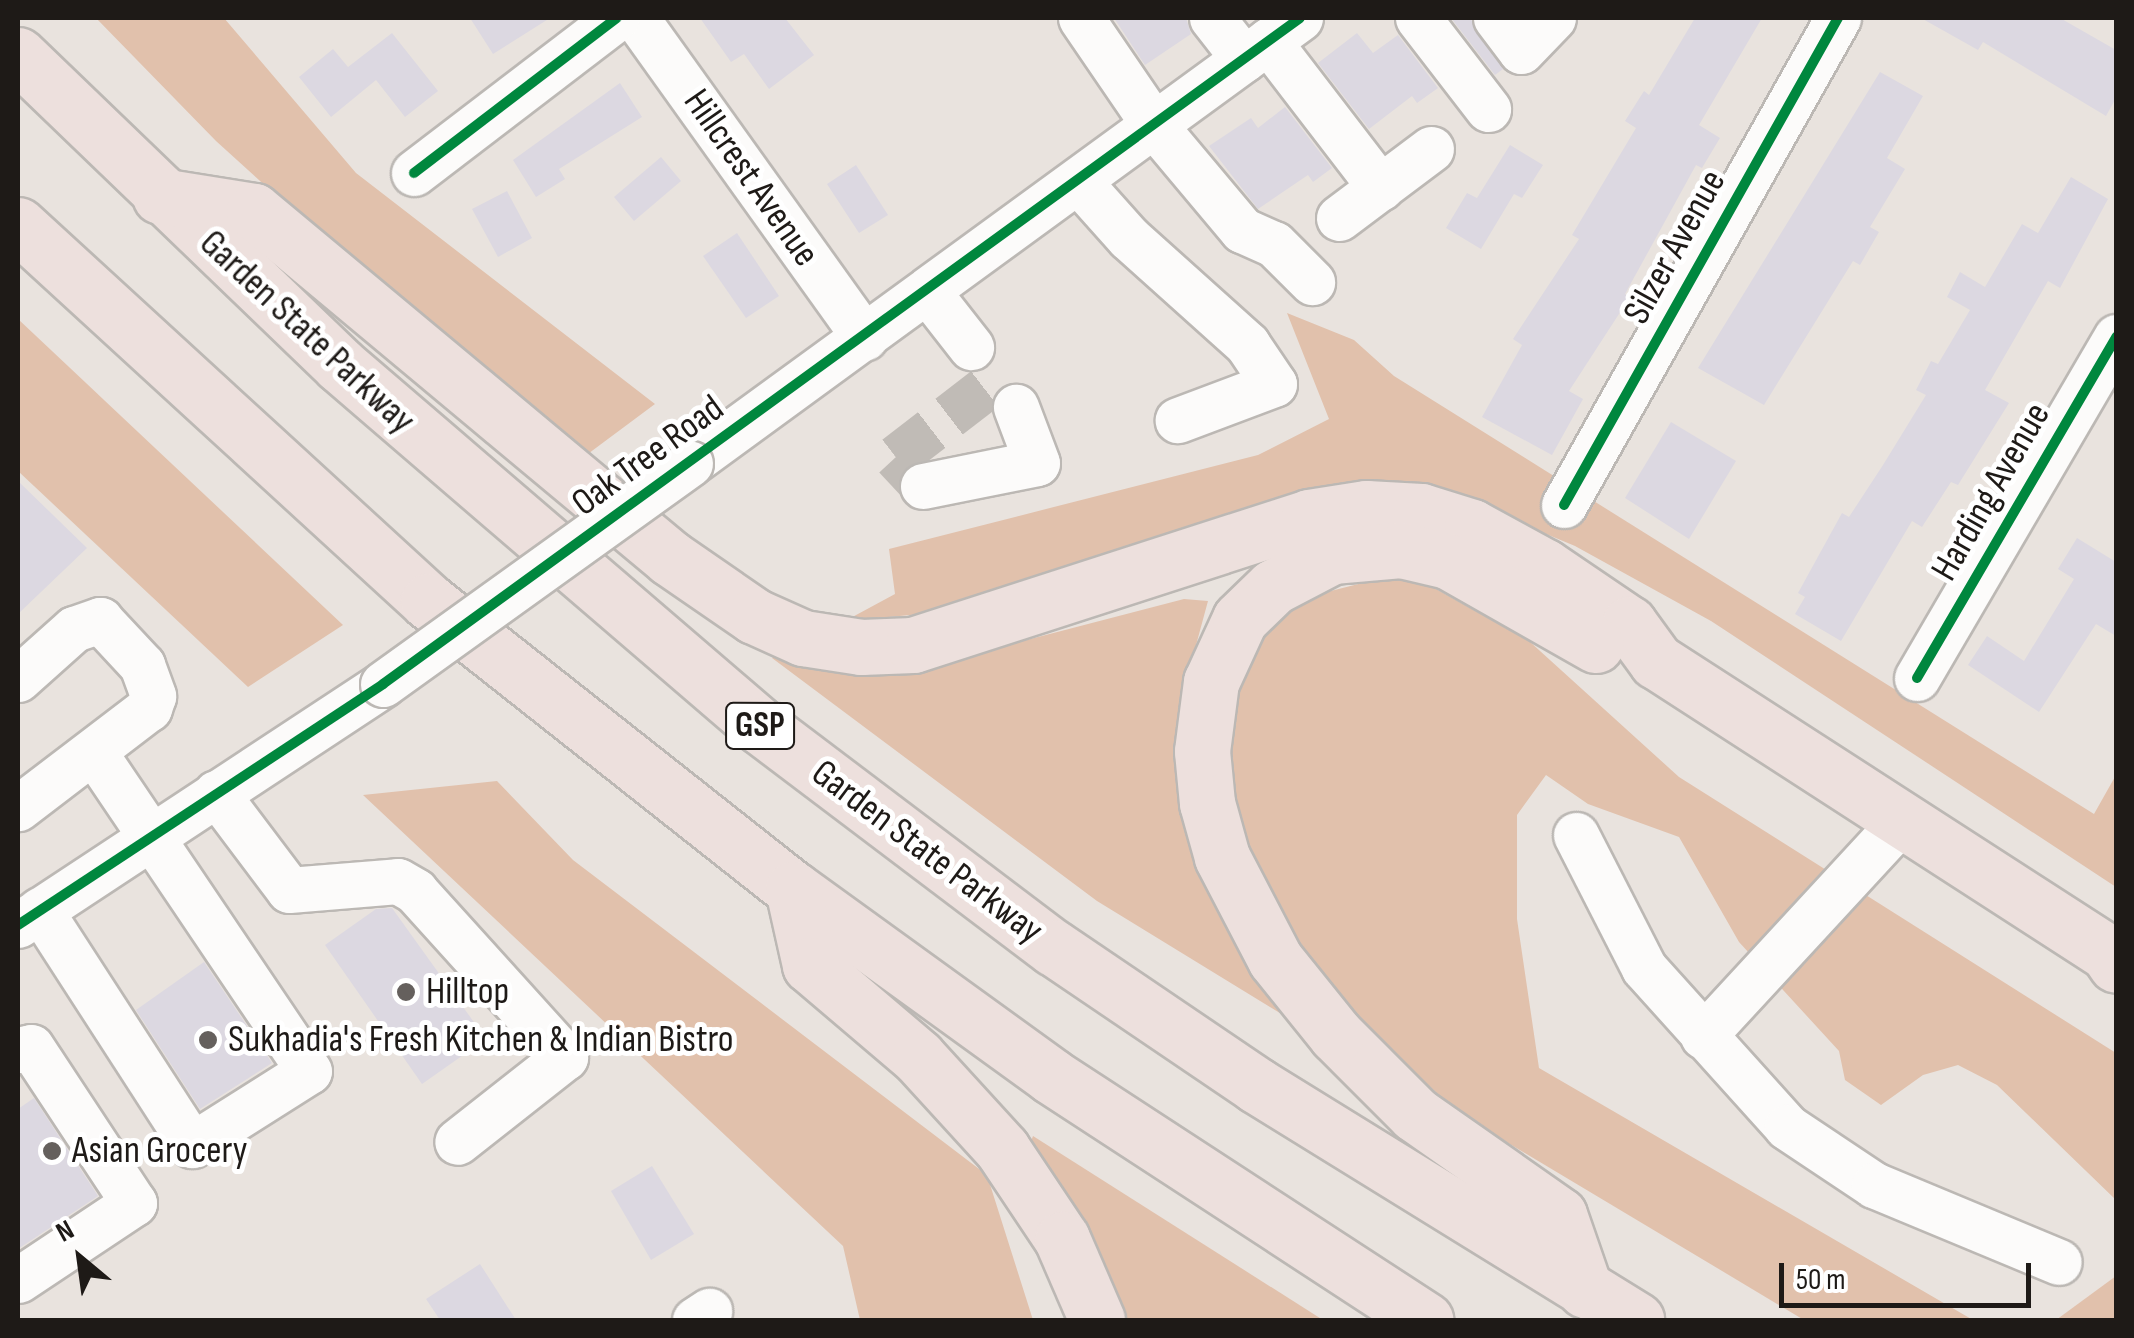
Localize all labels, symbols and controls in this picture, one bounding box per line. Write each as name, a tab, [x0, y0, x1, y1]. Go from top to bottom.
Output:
street label: Hillcrest Avenue	[673, 81, 829, 275]
street label: Silzer Avenue	[1614, 162, 1736, 332]
street label: Garden State Parkway	[190, 221, 424, 443]
street label: Oak Tree Road	[563, 386, 733, 526]
street label: Harding Avenue	[1922, 395, 2060, 589]
road number: GSP	[725, 696, 795, 756]
street label: Garden State Parkway	[802, 750, 1052, 954]
place label: Hilltop	[426, 969, 509, 1015]
marker: Hilltop	[395, 981, 417, 1003]
place label: Sukhadia's Fresh Kitchen & Indian Bistro	[228, 1017, 734, 1063]
marker: Sukhadia's Fresh Kitchen & Indian Bistro	[197, 1029, 219, 1051]
place label: Asian Grocery	[72, 1128, 247, 1174]
marker: Asian Grocery	[41, 1140, 63, 1162]
north arrow	[30, 1208, 130, 1308]
text: N	[51, 1213, 80, 1249]
scale bar	[1784, 1243, 2036, 1305]
text: 50 m	[1796, 1262, 1845, 1298]

